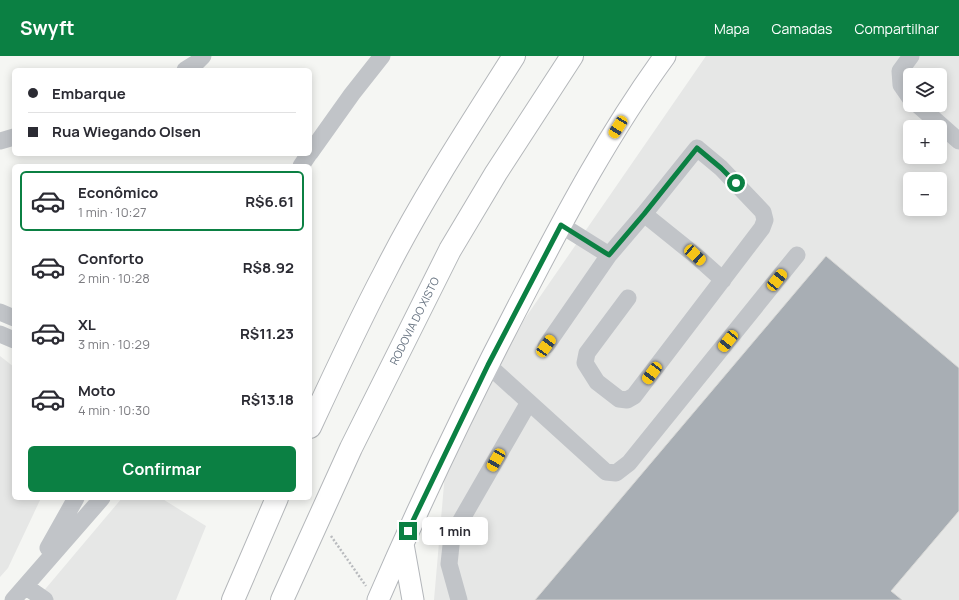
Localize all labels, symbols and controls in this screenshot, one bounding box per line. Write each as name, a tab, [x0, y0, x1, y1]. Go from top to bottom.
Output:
text: Swyft	[20, 15, 74, 41]
text: Mapa	[714, 19, 750, 38]
text: Camadas	[772, 19, 832, 38]
text: Compartilhar	[854, 19, 939, 38]
map controls	[903, 68, 947, 216]
button: layers	[903, 68, 947, 112]
text: Embarque	[52, 83, 126, 104]
car	[607, 114, 629, 140]
button: +	[903, 120, 947, 164]
text: Rua Wiegando Olsen	[52, 121, 201, 142]
button: −	[903, 172, 947, 216]
route start	[727, 174, 745, 192]
text: Econômico	[78, 182, 158, 203]
icon: car	[30, 183, 66, 219]
text: R$6.61	[245, 191, 294, 212]
text: 1 min · 10:27	[78, 203, 146, 221]
car	[682, 243, 708, 267]
text: Conforto	[78, 248, 144, 269]
icon: car	[30, 249, 66, 285]
text: R$8.92	[243, 257, 294, 278]
car	[765, 267, 789, 293]
text: 2 min · 10:28	[78, 269, 150, 287]
street label: RODOVIA DO XISTO	[386, 274, 442, 367]
text: XL	[78, 314, 96, 335]
icon: car	[30, 315, 66, 351]
text: R$11.23	[240, 323, 294, 344]
car	[716, 328, 740, 354]
car	[534, 333, 558, 359]
text: 3 min · 10:29	[78, 335, 150, 353]
car	[640, 360, 664, 386]
text: Moto	[78, 380, 115, 401]
icon: car	[30, 381, 66, 417]
text: R$13.18	[241, 389, 294, 410]
text: 4 min · 10:30	[78, 401, 150, 419]
button: Confirmar	[28, 446, 296, 492]
car	[485, 447, 507, 473]
callout: 1 min	[422, 517, 488, 545]
route end	[399, 522, 417, 540]
text: 1 min	[439, 522, 471, 540]

